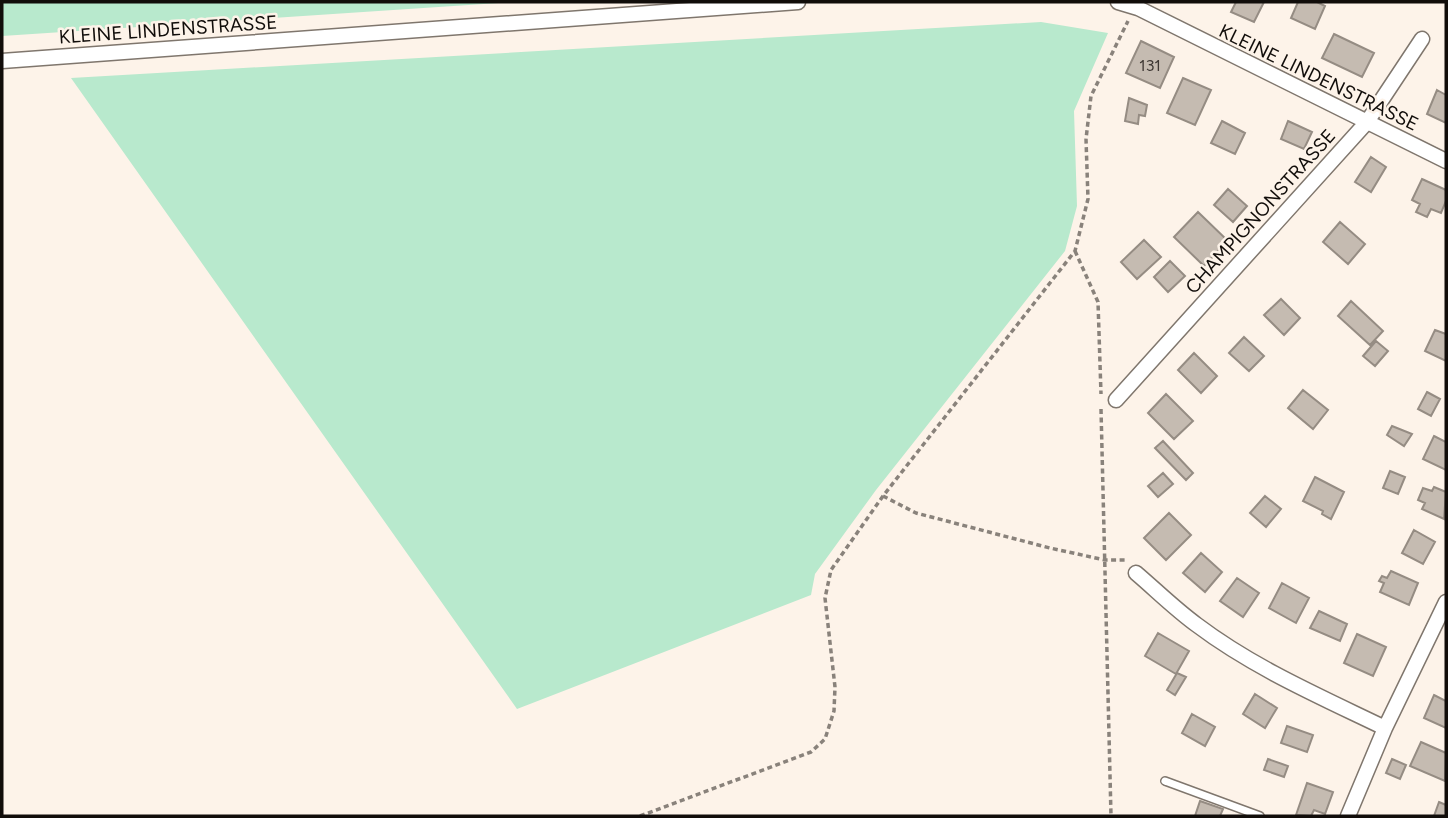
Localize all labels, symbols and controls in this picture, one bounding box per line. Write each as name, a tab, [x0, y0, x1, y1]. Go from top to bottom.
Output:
street label: KLEINE LINDENSTRASSE	[58, 10, 278, 49]
street label: KLEINE LINDENSTRASSE	[1215, 19, 1422, 136]
house number: 131	[1139, 56, 1161, 75]
street label: CHAMPIGNONSTRASSE	[1181, 124, 1340, 298]

